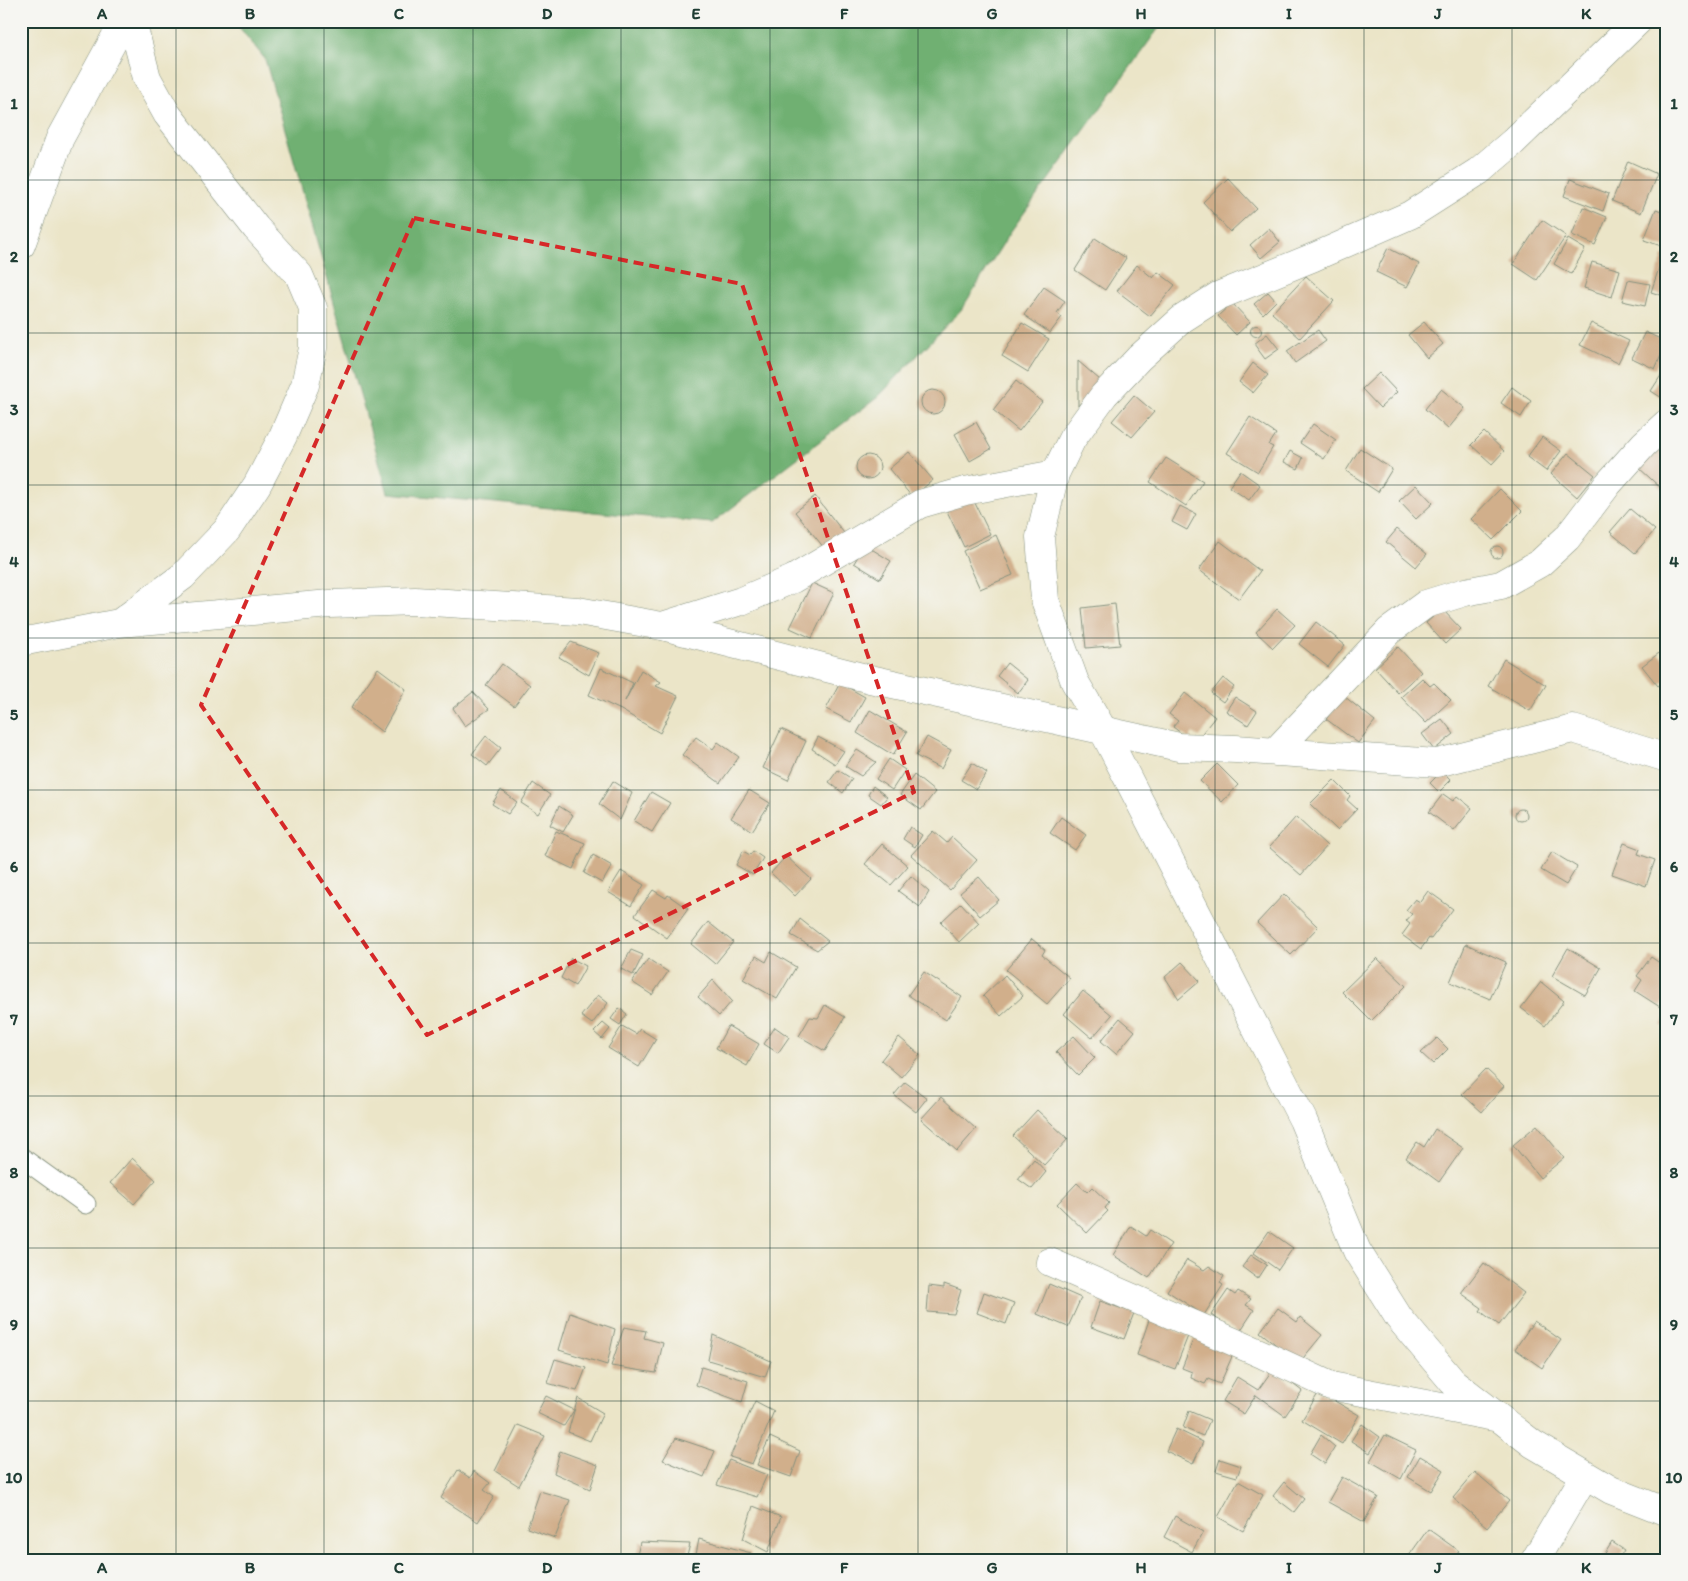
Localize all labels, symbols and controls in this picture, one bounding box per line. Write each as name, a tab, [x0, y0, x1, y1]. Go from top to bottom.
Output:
text: A	[96, 4, 108, 23]
text: B	[245, 4, 256, 23]
text: C	[394, 4, 405, 23]
text: D	[542, 4, 553, 23]
text: E	[692, 4, 701, 23]
text: F	[840, 4, 849, 23]
text: G	[986, 4, 998, 23]
text: H	[1135, 4, 1147, 23]
text: I	[1286, 4, 1292, 23]
text: J	[1433, 4, 1442, 23]
text: K	[1581, 4, 1592, 23]
text: 1	[10, 94, 18, 113]
text: 1	[1670, 94, 1678, 113]
text: 2	[10, 247, 19, 266]
text: 2	[1670, 247, 1679, 266]
text: 3	[10, 400, 19, 419]
text: 3	[1670, 400, 1679, 419]
text: 4	[9, 552, 19, 571]
text: 4	[1669, 552, 1679, 571]
text: 5	[10, 705, 19, 724]
text: 5	[1670, 705, 1679, 724]
text: 6	[10, 857, 19, 876]
text: 6	[1670, 857, 1679, 876]
text: 7	[9, 1010, 18, 1029]
text: 7	[1669, 1010, 1678, 1029]
text: 8	[10, 1163, 19, 1182]
text: 8	[1670, 1163, 1679, 1182]
text: 9	[10, 1315, 18, 1334]
text: 9	[1670, 1315, 1678, 1334]
text: 10	[5, 1468, 23, 1487]
text: 10	[1665, 1468, 1683, 1487]
text: A	[96, 1558, 108, 1577]
text: B	[245, 1558, 256, 1577]
text: C	[394, 1558, 405, 1577]
text: D	[542, 1558, 553, 1577]
text: E	[692, 1558, 701, 1577]
text: F	[840, 1558, 849, 1577]
text: G	[986, 1558, 998, 1577]
text: H	[1135, 1558, 1147, 1577]
text: I	[1286, 1558, 1292, 1577]
text: J	[1433, 1558, 1442, 1577]
text: K	[1581, 1558, 1592, 1577]

